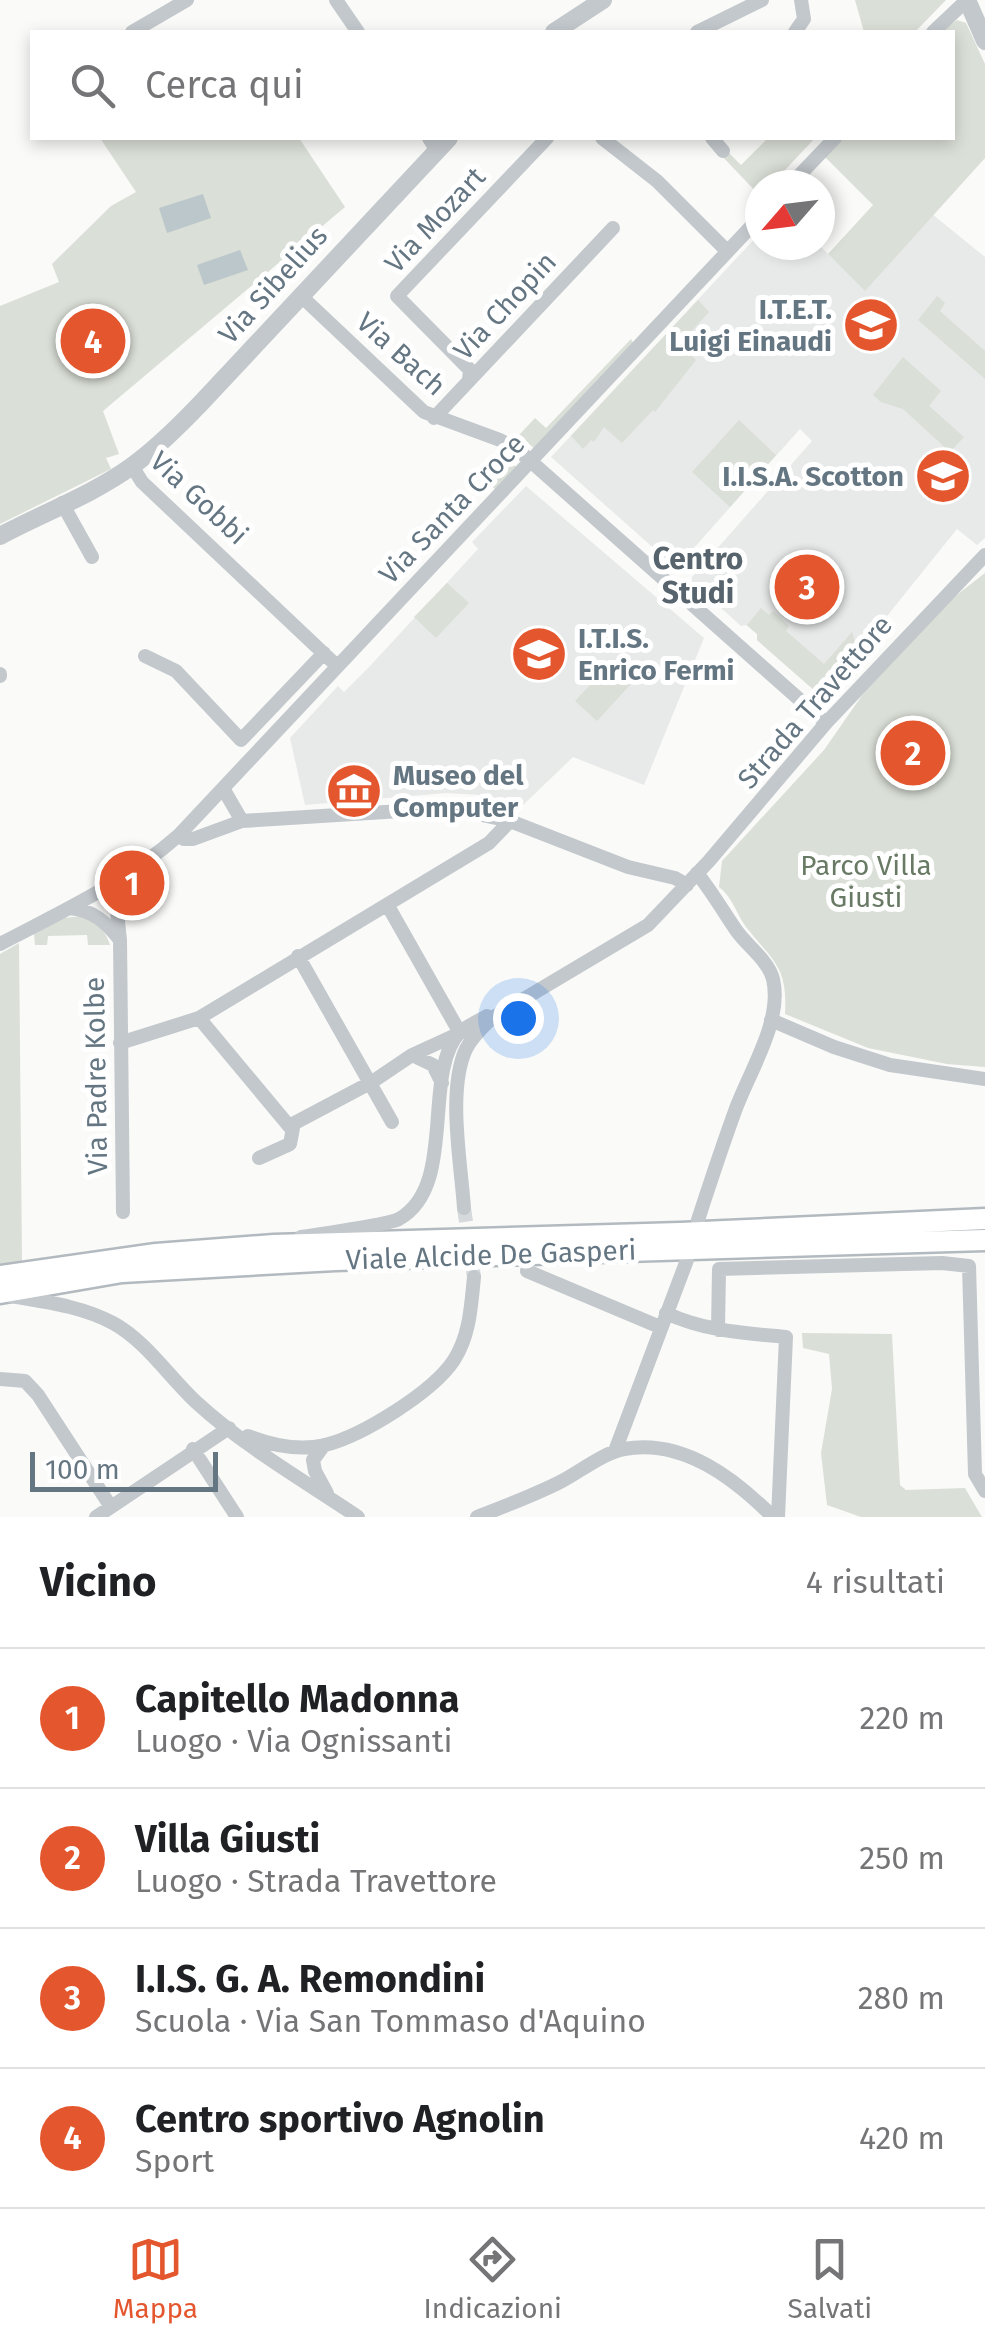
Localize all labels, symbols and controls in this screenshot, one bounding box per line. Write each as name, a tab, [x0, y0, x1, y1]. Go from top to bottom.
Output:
search box	[30, 30, 955, 140]
icon: search	[65, 58, 120, 113]
text: Cerca qui	[145, 62, 304, 108]
street label: Via Mozart	[378, 160, 493, 280]
north arrow	[745, 170, 835, 260]
street label: Via Sibelius	[212, 219, 334, 351]
street label: Via Chopin	[447, 245, 563, 367]
place label: I.T.E.T. Luigi Einaudi	[669, 293, 832, 358]
school or university icon: I.T.E.T. Luigi Einaudi	[841, 295, 901, 355]
pin: 4	[61, 304, 126, 378]
street label: Via Bach	[350, 306, 452, 402]
street label: Via Santa Croce	[372, 427, 532, 591]
street label: Via Gobbi	[143, 445, 255, 551]
school or university icon: I.I.S.A. Scotton	[913, 446, 973, 506]
place label: I.I.S.A. Scotton	[722, 460, 904, 493]
district label: Centro Studi	[653, 541, 743, 611]
pin: 3	[774, 550, 840, 624]
street label: Strada Travettore	[731, 609, 899, 795]
place label: I.T.I.S. Enrico Fermi	[578, 622, 734, 687]
school or university icon: I.T.I.S. Enrico Fermi	[509, 624, 569, 684]
pin: 2	[880, 716, 946, 790]
place label: Museo del Computer	[393, 759, 524, 824]
museum icon: Museo del Computer	[324, 761, 384, 821]
pin: 1	[100, 846, 164, 920]
park label: Parco Villa Giusti	[800, 849, 932, 914]
street label: Via Padre Kolbe	[78, 977, 114, 1175]
your location	[493, 993, 544, 1044]
street label: Viale Alcide De Gasperi	[345, 1233, 637, 1277]
scale bar	[30, 1447, 218, 1492]
text: 100 m	[45, 1453, 120, 1486]
text: Vicino	[40, 1557, 157, 1607]
text: 4 risultati	[806, 1563, 945, 1601]
text: Capitello Madonna	[135, 1676, 460, 1722]
text: 1	[65, 1699, 80, 1737]
text: 220 m	[860, 1699, 945, 1737]
text: Luogo · Via Ognissanti	[135, 1722, 452, 1760]
text: Villa Giusti	[135, 1816, 320, 1862]
text: 2	[64, 1839, 81, 1877]
text: 250 m	[859, 1839, 945, 1877]
text: Luogo · Strada Travettore	[135, 1862, 497, 1900]
text: I.I.S. G. A. Remondini	[135, 1956, 485, 2002]
text: 3	[64, 1979, 81, 2017]
text: 280 m	[858, 1979, 945, 2017]
text: Scuola · Via San Tommaso d'Aquino	[135, 2002, 646, 2040]
text: Centro sportivo Agnolin	[135, 2096, 545, 2142]
text: 4	[63, 2119, 82, 2157]
text: 420 m	[859, 2119, 945, 2157]
text: Sport	[135, 2142, 214, 2180]
tab: Mappa	[113, 2232, 198, 2325]
tab: Indicazioni	[424, 2232, 562, 2325]
tab: Salvati	[788, 2232, 872, 2325]

